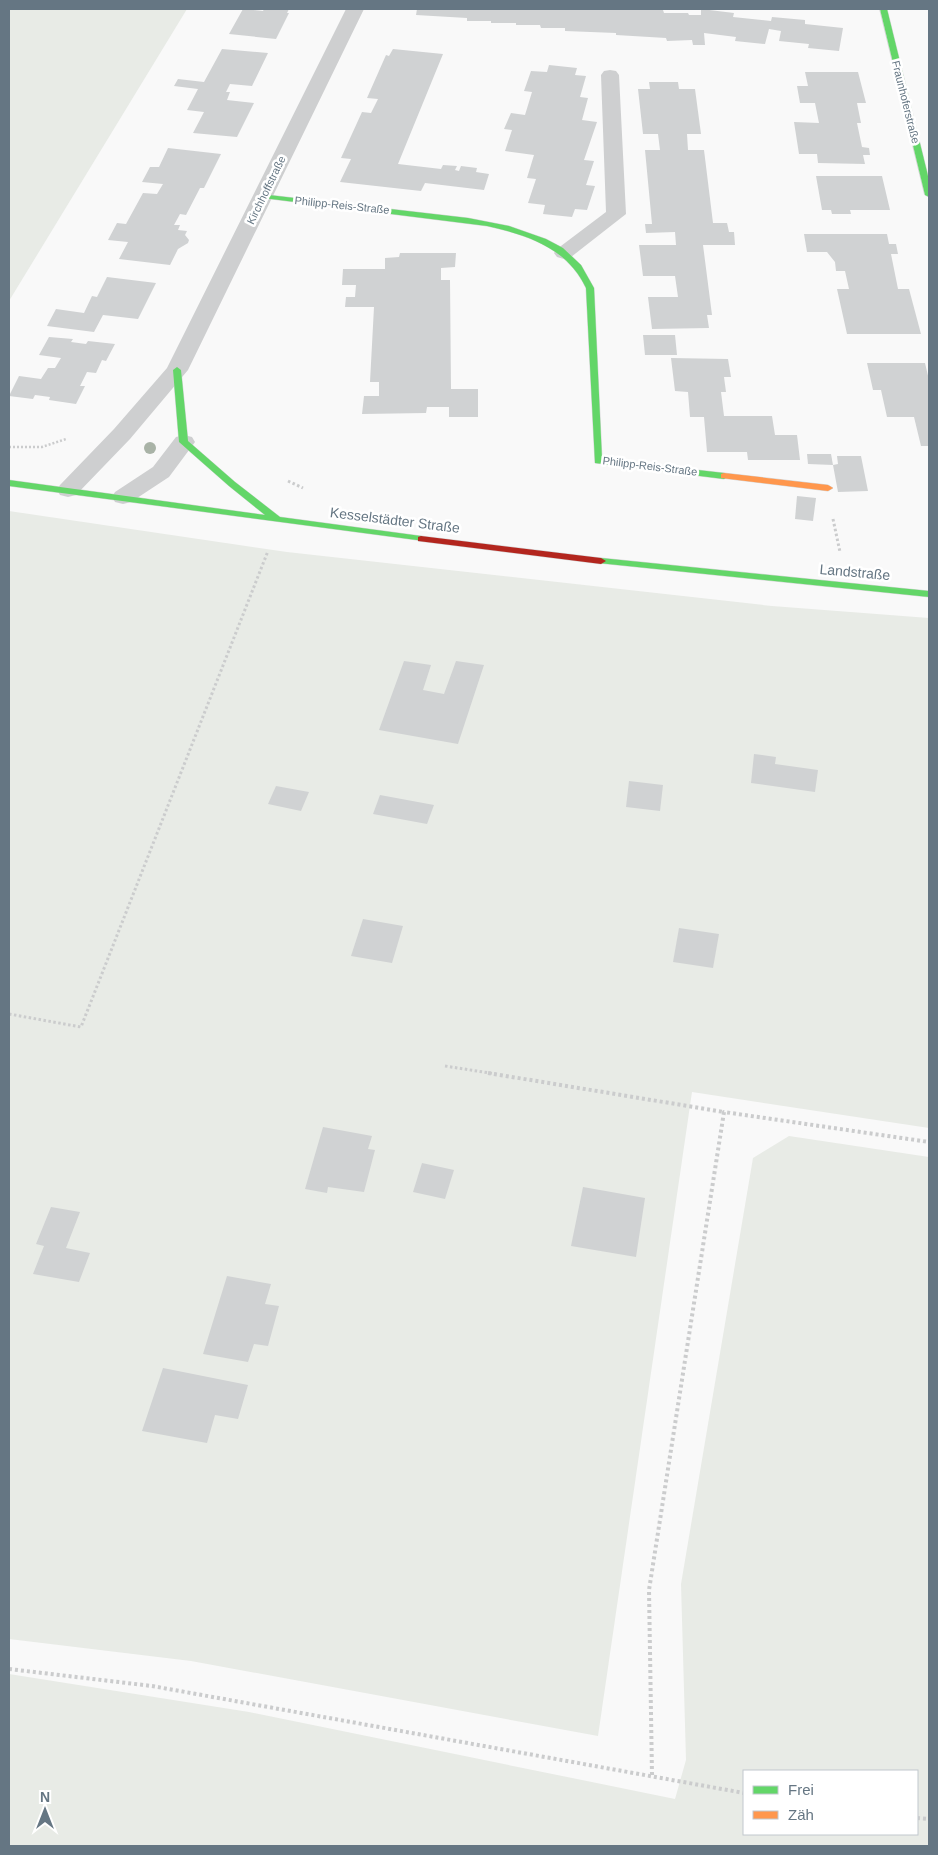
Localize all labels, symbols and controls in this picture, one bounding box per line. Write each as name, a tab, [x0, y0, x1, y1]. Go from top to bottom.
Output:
street label: Fraunhoferstraße	[890, 59, 922, 145]
street label: Kirchhoffstraße	[244, 154, 288, 226]
street label: Philipp-Reis-Straße	[294, 194, 390, 216]
street label: Philipp-Reis-Straße	[602, 454, 698, 478]
street label: Kesselstädter Straße	[329, 504, 461, 536]
street label: Landstraße	[819, 561, 891, 583]
legend	[743, 1770, 918, 1835]
text: Frei	[788, 1781, 814, 1798]
north arrow	[20, 1785, 70, 1835]
text: N	[40, 1789, 50, 1805]
text: Zäh	[788, 1806, 814, 1823]

